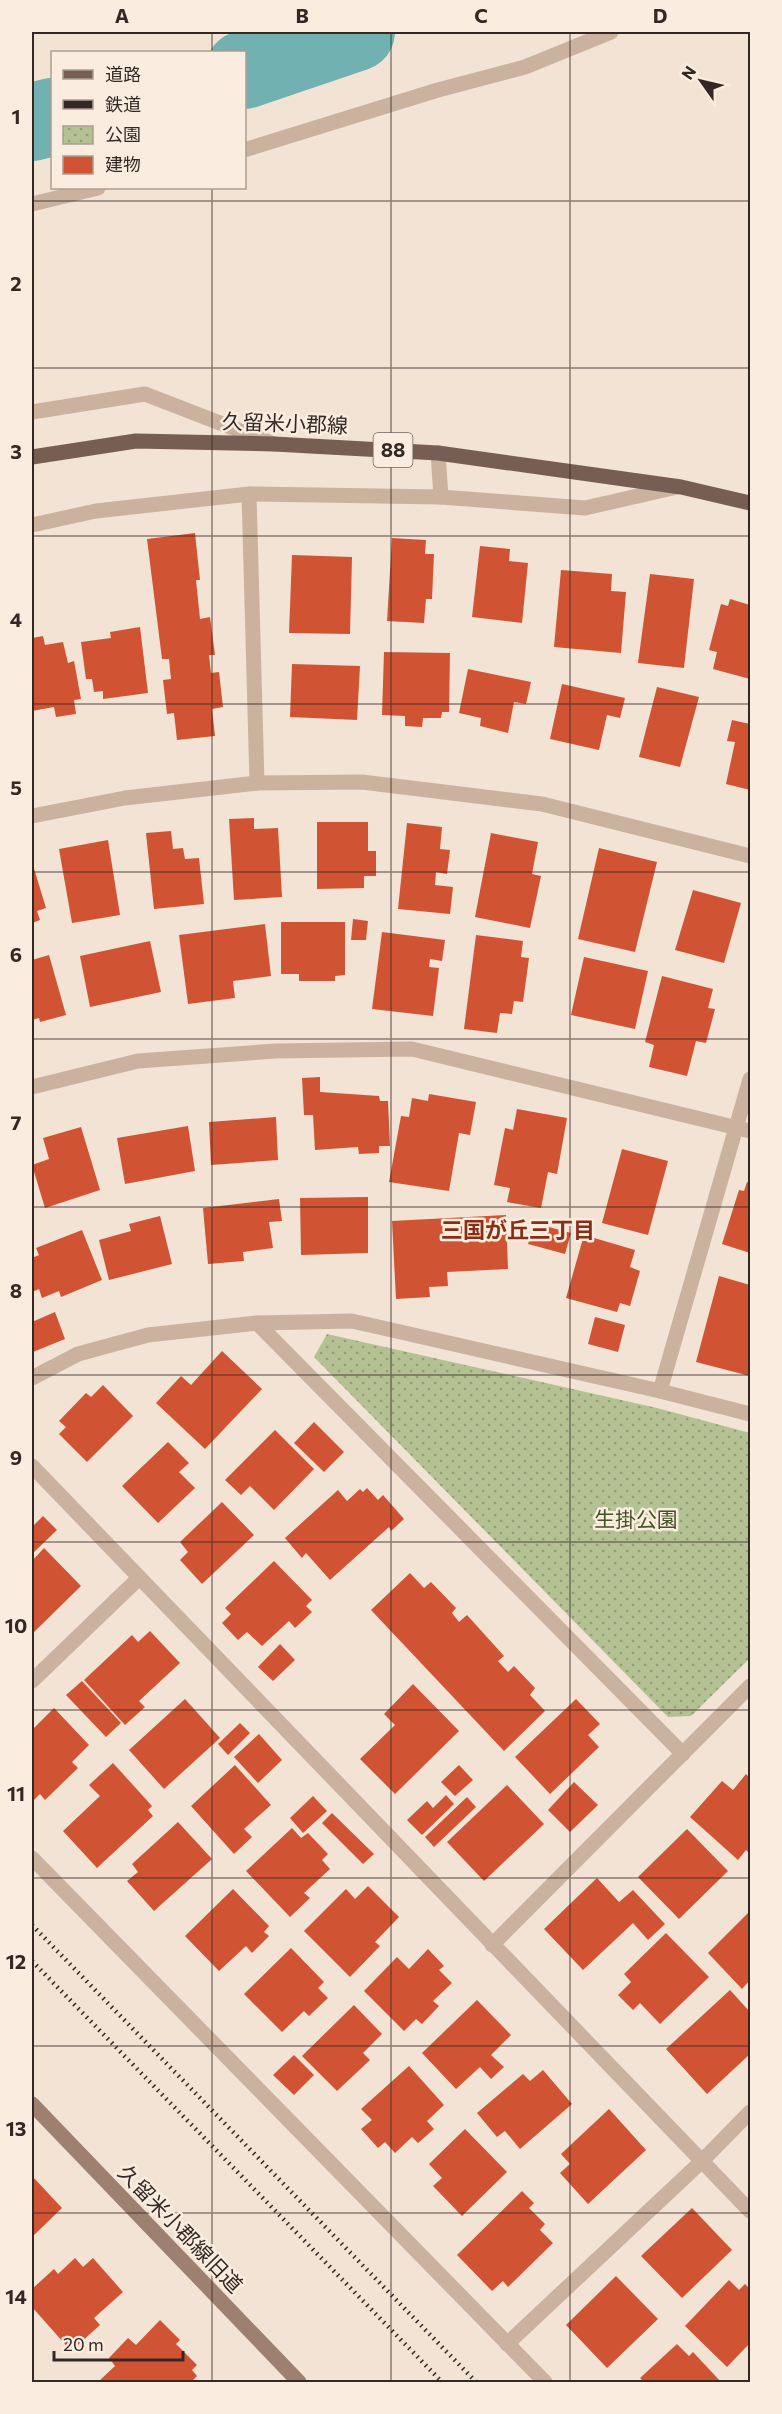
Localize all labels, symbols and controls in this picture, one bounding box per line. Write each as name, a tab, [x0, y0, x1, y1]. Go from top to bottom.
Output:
text: A	[115, 3, 129, 27]
text: B	[295, 3, 309, 27]
text: C	[474, 3, 488, 27]
text: D	[653, 3, 667, 27]
legend	[51, 51, 246, 189]
north arrow	[671, 51, 731, 111]
text: N	[677, 62, 699, 83]
text: 道路	[105, 63, 141, 85]
text: 鉄道	[105, 93, 141, 115]
text: 1	[11, 104, 21, 128]
text: 公園	[105, 123, 141, 145]
text: 建物	[105, 153, 141, 175]
text: 2	[10, 271, 22, 295]
street label: 久留米小郡線	[222, 408, 348, 437]
road number: 88	[374, 433, 412, 467]
text: 3	[10, 439, 22, 463]
text: 4	[10, 607, 22, 631]
text: 5	[10, 775, 22, 799]
text: 6	[10, 942, 22, 966]
text: 7	[11, 1110, 22, 1134]
district label: 三国が丘三丁目	[441, 1216, 595, 1243]
text: 8	[10, 1278, 22, 1302]
text: 9	[10, 1445, 22, 1469]
park label: 生掛公園	[594, 1506, 678, 1531]
text: 10	[5, 1613, 27, 1637]
text: 11	[7, 1781, 25, 1805]
text: 12	[6, 1949, 26, 1973]
text: 13	[6, 2116, 26, 2140]
street label: 久留米小郡線旧道	[114, 2159, 248, 2297]
text: 14	[5, 2284, 27, 2308]
scale bar	[54, 2324, 183, 2362]
text: 20 m	[63, 2333, 104, 2355]

